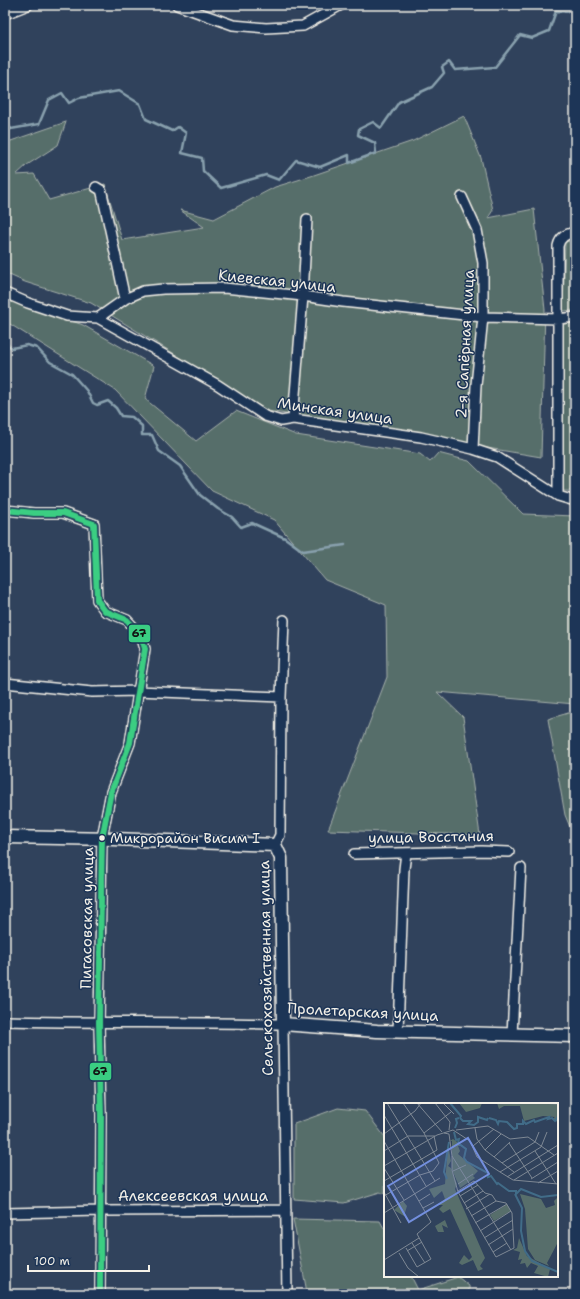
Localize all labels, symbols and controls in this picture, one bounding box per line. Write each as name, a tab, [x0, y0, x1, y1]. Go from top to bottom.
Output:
street label: Киевская улица	[217, 265, 337, 297]
street label: 2-я Сапёрная улица	[451, 268, 479, 419]
street label: Минская улица	[276, 393, 395, 429]
line badge: 67	[128, 624, 151, 643]
text: 67	[132, 626, 147, 641]
street label: улица Восстания	[368, 826, 494, 848]
place label: Микрорайон Висим I	[110, 829, 260, 847]
marker: Микрорайон Висим I	[97, 833, 107, 843]
street label: Пигасовская улица	[76, 846, 98, 989]
street label: Сельскохозяйственная улица	[254, 859, 278, 1076]
street label: Пролетарская улица	[287, 998, 440, 1026]
line badge: 67	[89, 1062, 112, 1081]
text: 67	[93, 1064, 108, 1079]
inset map	[384, 1103, 558, 1277]
street label: Алексеевская улица	[118, 1186, 269, 1206]
scale bar	[28, 1247, 149, 1273]
text: 100 m	[34, 1253, 70, 1269]

